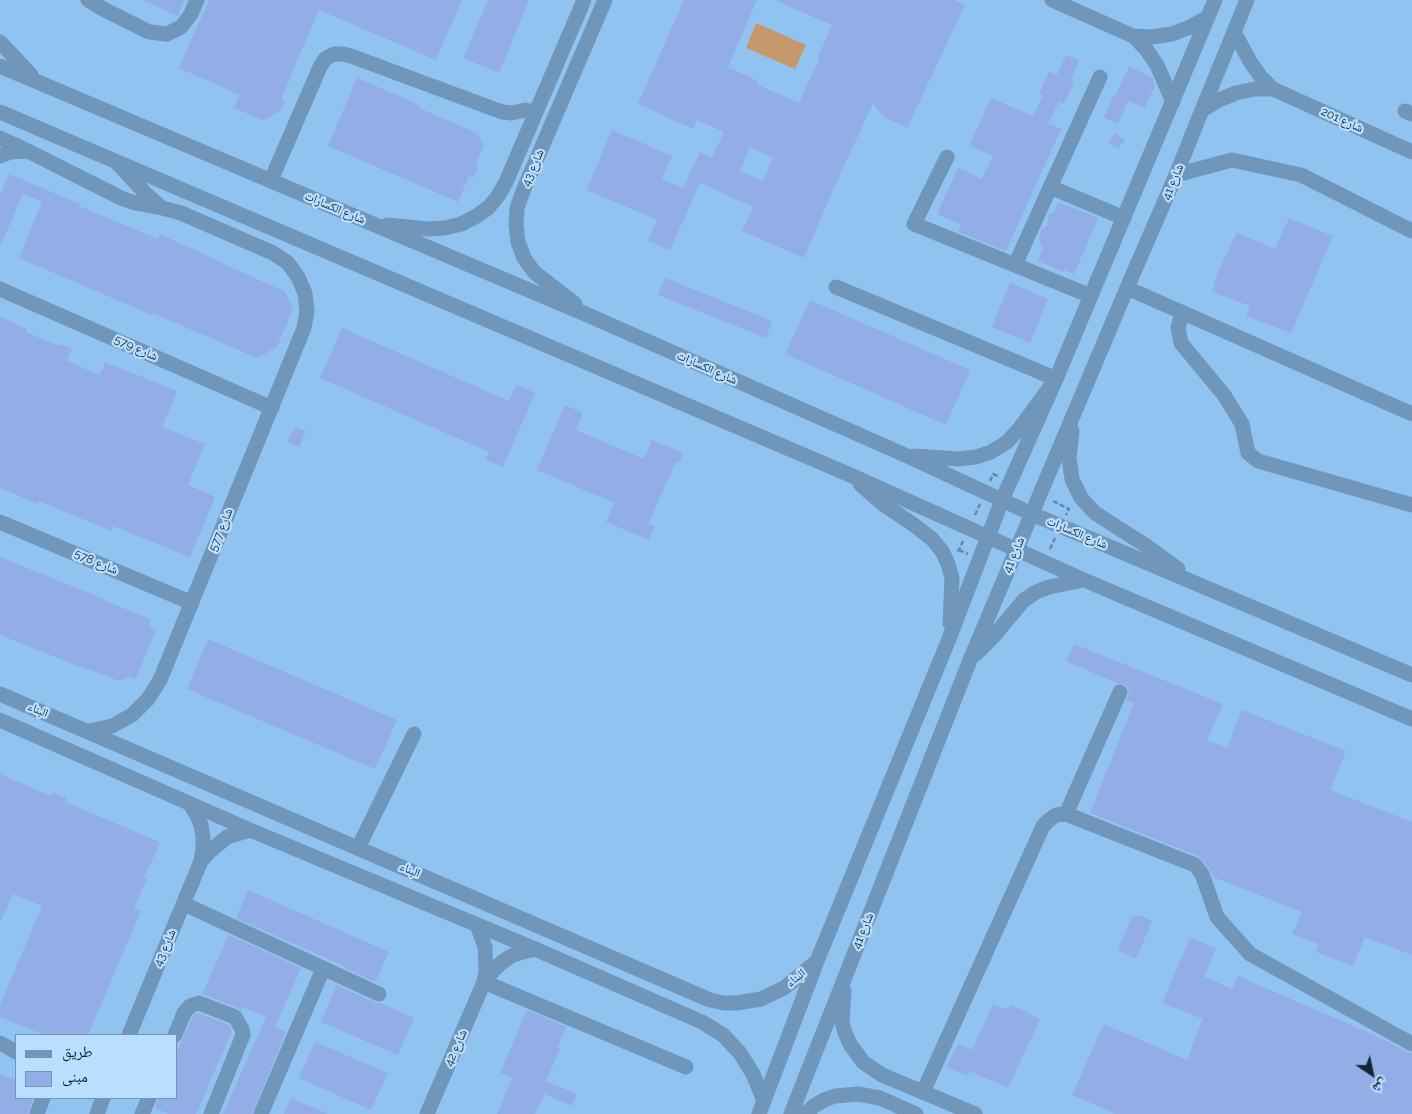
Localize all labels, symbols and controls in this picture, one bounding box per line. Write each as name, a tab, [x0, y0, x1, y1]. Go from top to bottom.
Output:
street label: شارع 201	[1319, 104, 1365, 136]
street label: شارع 43	[519, 147, 547, 189]
street label: شارع 41	[1159, 162, 1187, 202]
street label: شارع الكسارات	[302, 189, 368, 227]
street label: شارع 579	[112, 332, 160, 364]
street label: شارع الكسارات	[675, 348, 739, 388]
street label: شارع 577	[206, 506, 236, 554]
street label: شارع الكسارات	[1044, 514, 1110, 552]
street label: شارع 41	[1000, 535, 1028, 575]
street label: شارع 578	[72, 546, 120, 578]
street label: البناء	[26, 699, 50, 721]
street label: البناء	[398, 859, 422, 881]
street label: شارع 41	[849, 911, 877, 951]
street label: شارع 43	[151, 927, 179, 969]
street label: البناء	[783, 966, 809, 990]
street label: شارع 42	[442, 1027, 470, 1069]
legend	[15, 1034, 178, 1099]
text: طريق	[62, 1043, 93, 1061]
north arrow	[1347, 1049, 1397, 1099]
text: مبنى	[62, 1068, 88, 1086]
text: ش	[1370, 1076, 1391, 1097]

